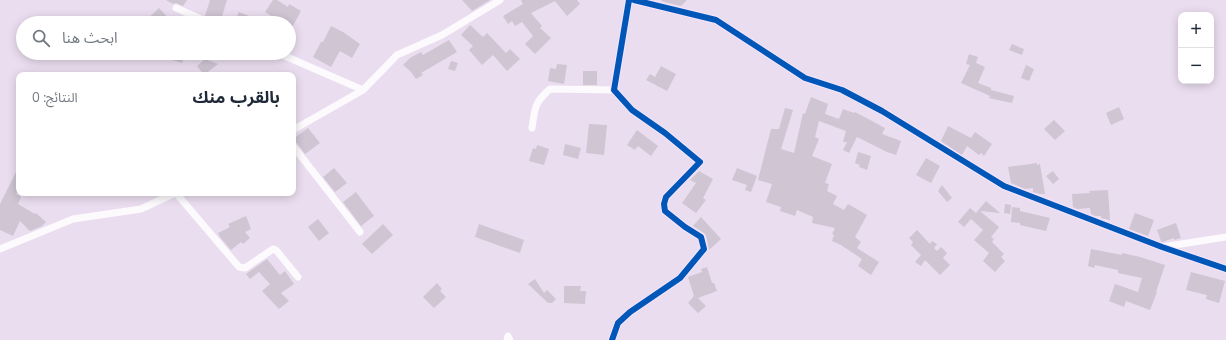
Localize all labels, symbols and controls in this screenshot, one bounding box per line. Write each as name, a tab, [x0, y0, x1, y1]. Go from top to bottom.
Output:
map controls	[1178, 12, 1214, 84]
button: +	[1178, 12, 1214, 48]
search box	[16, 16, 296, 60]
icon: search	[30, 27, 52, 49]
text: ابحث هنا	[62, 28, 118, 48]
button: −	[1178, 48, 1214, 84]
text: بالقرب منك	[193, 86, 280, 109]
text: النتائج: 0	[32, 89, 78, 107]

